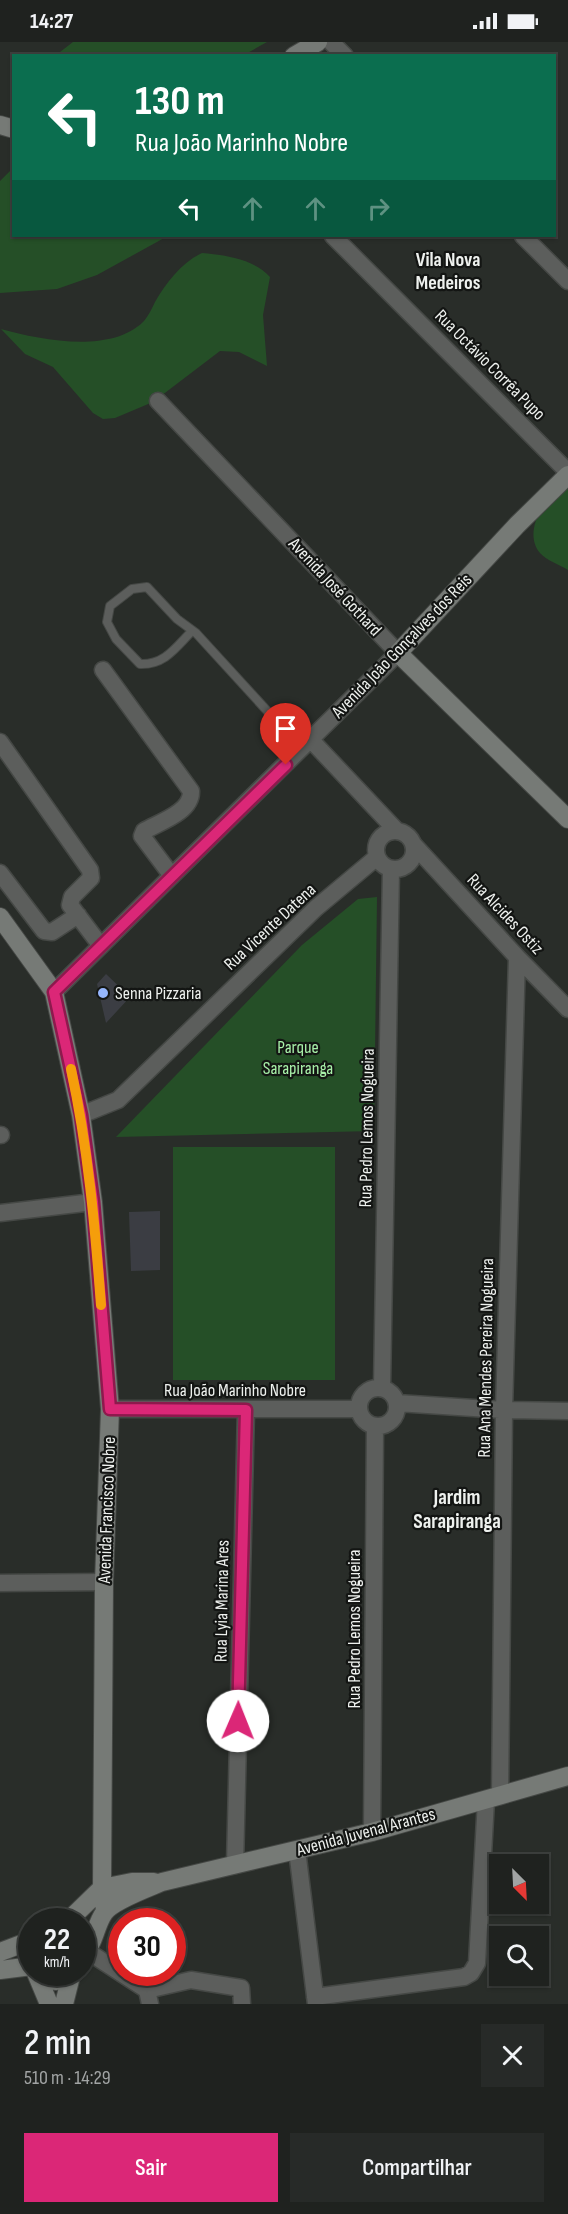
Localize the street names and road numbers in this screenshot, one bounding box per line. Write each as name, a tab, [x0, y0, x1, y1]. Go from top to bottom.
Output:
street label: Rua Octávio Corrêa Pupo	[430, 305, 550, 425]
street label: Avenida José Gothard	[283, 533, 386, 640]
street label: Avenida João Gonçalves dos Reis	[327, 569, 476, 723]
street label: Rua Alcides Ostiz	[462, 869, 548, 959]
street label: Rua Vicente Datena	[220, 879, 320, 975]
street label: Rua Pedro Lemos Nogueira	[355, 1048, 379, 1208]
street label: Rua Ana Mendes Pereira Nogueira	[474, 1258, 498, 1458]
street label: Rua João Marinho Nobre	[164, 1380, 306, 1401]
street label: Avenida Francisco Nobre	[94, 1436, 120, 1585]
street label: Rua Lyia Marina Ares	[210, 1540, 234, 1662]
street label: Rua Pedro Lemos Nogueira	[344, 1549, 365, 1708]
street label: Avenida Juvenal Arantes	[293, 1803, 438, 1861]

